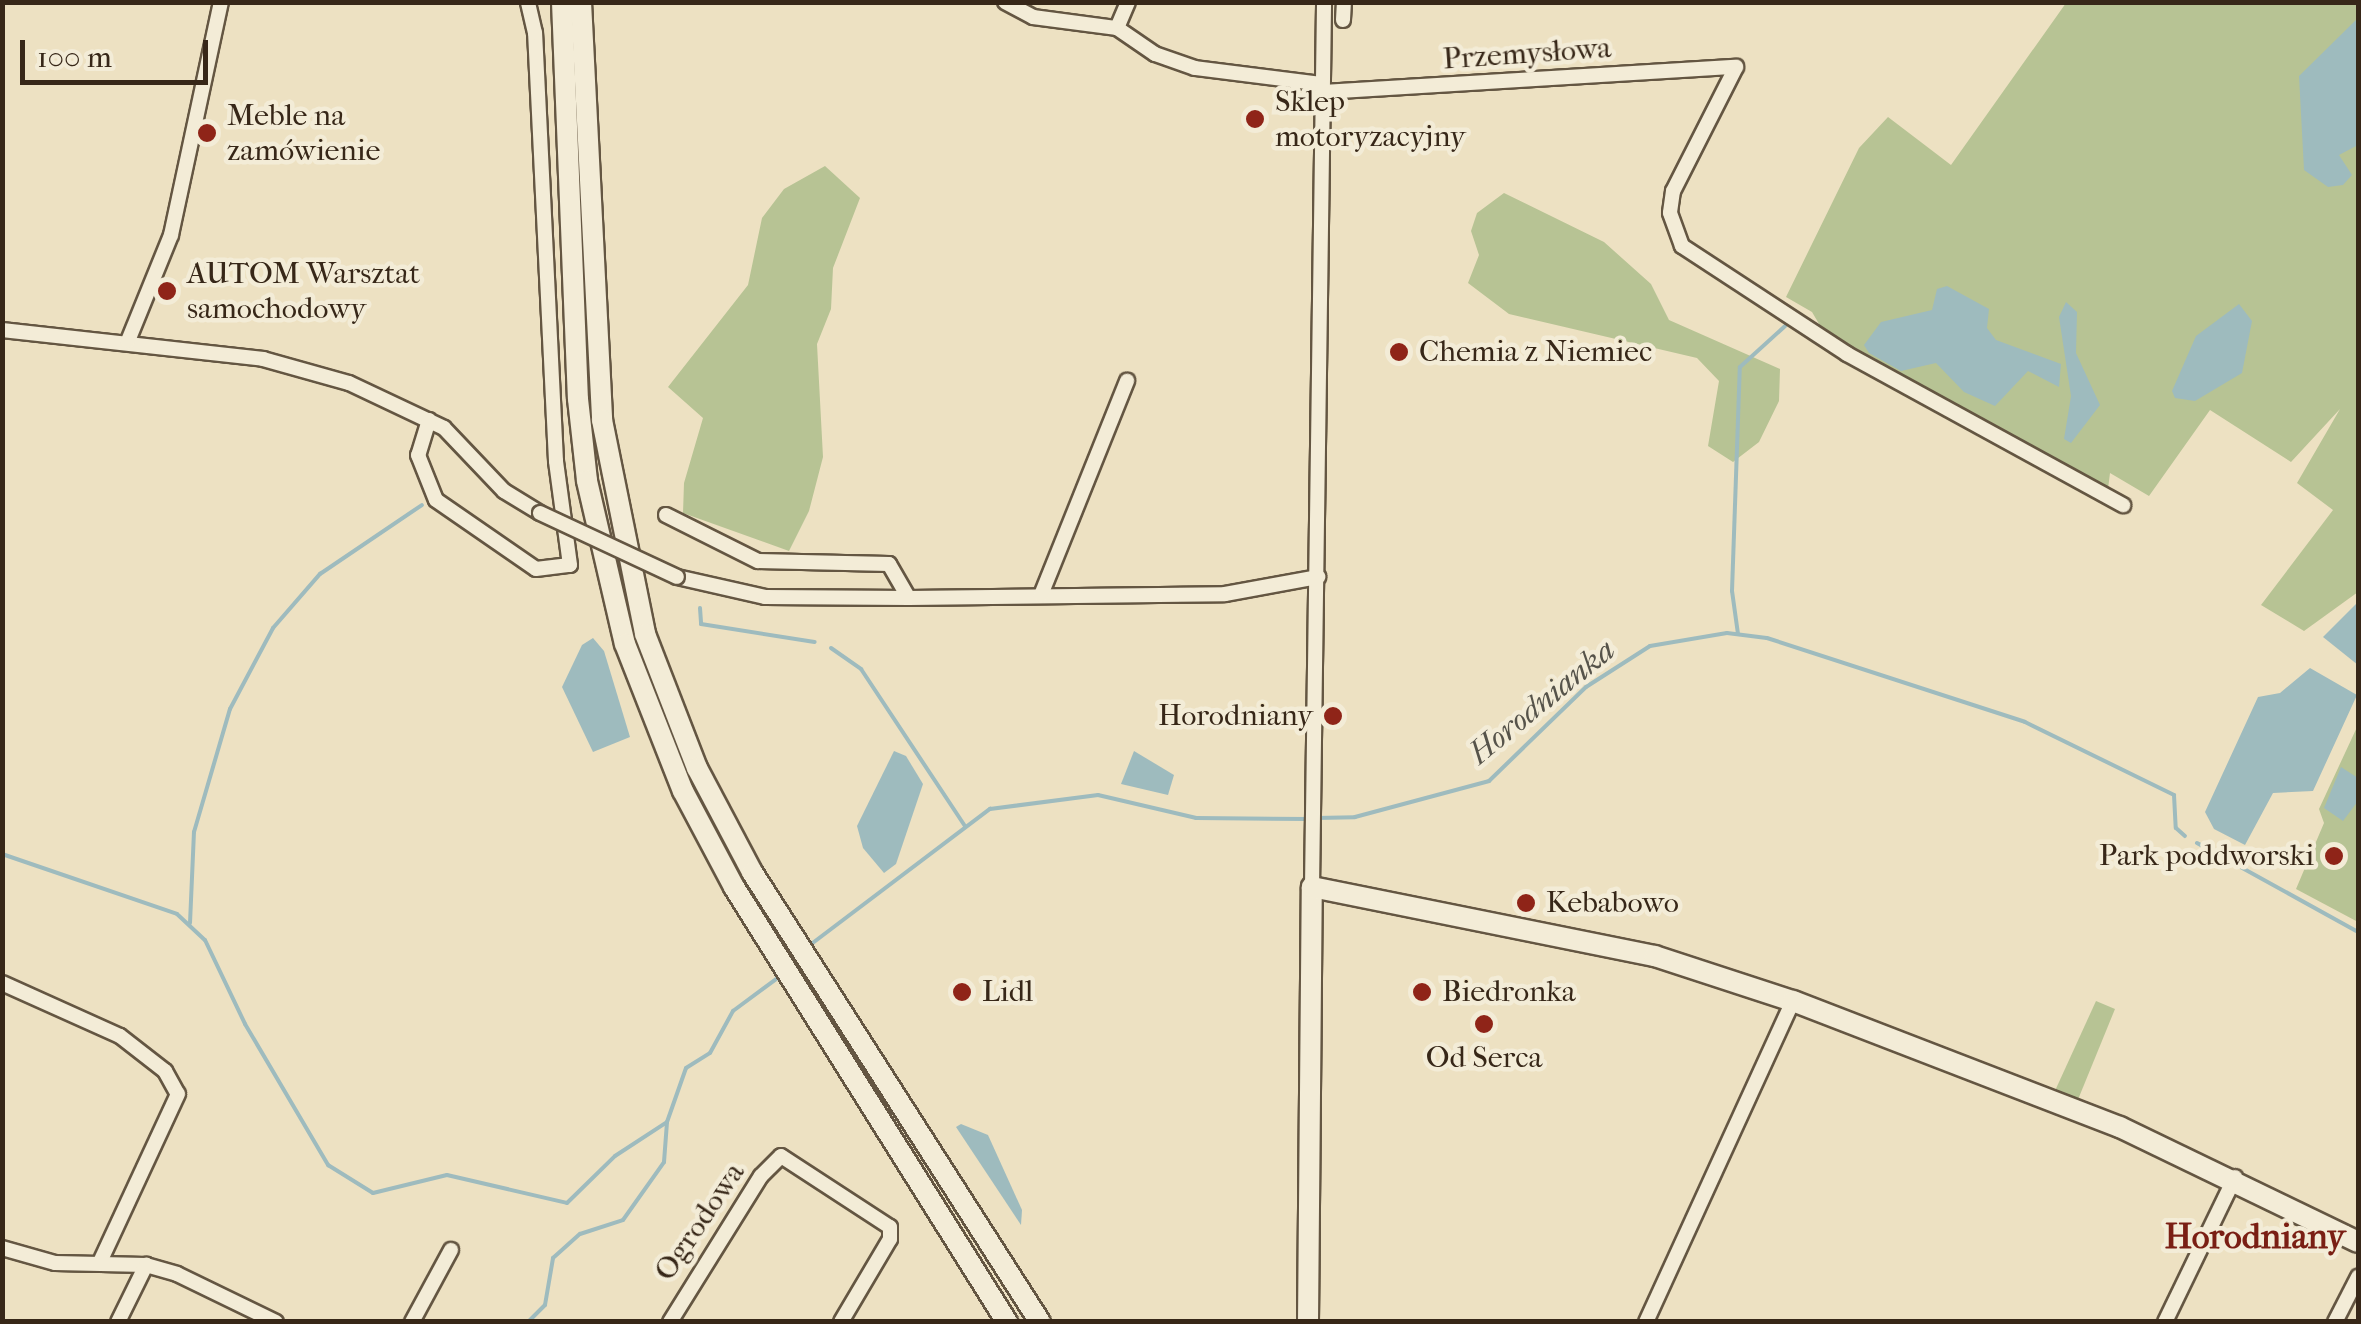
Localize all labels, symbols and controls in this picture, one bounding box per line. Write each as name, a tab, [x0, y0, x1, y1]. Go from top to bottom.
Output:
scale bar	[25, 20, 212, 82]
street label: Przemysłowa	[1442, 30, 1612, 78]
text: 100 m	[37, 40, 112, 75]
place label: Sklep motoryzacyjny	[1275, 84, 1466, 154]
place label: Meble na zamówienie	[227, 98, 380, 168]
marker: Sklep motoryzacyjny	[1244, 108, 1266, 130]
marker: Meble na zamówienie	[196, 122, 218, 144]
place label: AUTOM Warsztat samochodowy	[187, 256, 420, 326]
marker: AUTOM Warsztat samochodowy	[156, 280, 178, 302]
place label: Chemia z Niemiec	[1419, 334, 1652, 370]
marker: Chemia z Niemiec	[1388, 341, 1410, 363]
water label: Horodnianka	[1461, 631, 1623, 773]
place label: Horodniany	[1158, 698, 1313, 734]
marker: Horodniany	[1322, 705, 1344, 727]
place label: Park poddworski	[2099, 838, 2314, 874]
marker: Park poddworski	[2323, 845, 2345, 867]
place label: Kebabowo	[1546, 885, 1679, 921]
marker: Kebabowo	[1515, 892, 1537, 914]
place label: Lidl	[982, 974, 1033, 1010]
place label: Biedronka	[1442, 974, 1576, 1010]
marker: Lidl	[951, 981, 973, 1003]
marker: Biedronka	[1411, 981, 1433, 1003]
marker: Od Serca	[1473, 1013, 1495, 1035]
place label: Od Serca	[1426, 1040, 1542, 1076]
street label: Ogrodowa	[647, 1156, 753, 1288]
district label: Horodniany	[2165, 1216, 2345, 1258]

